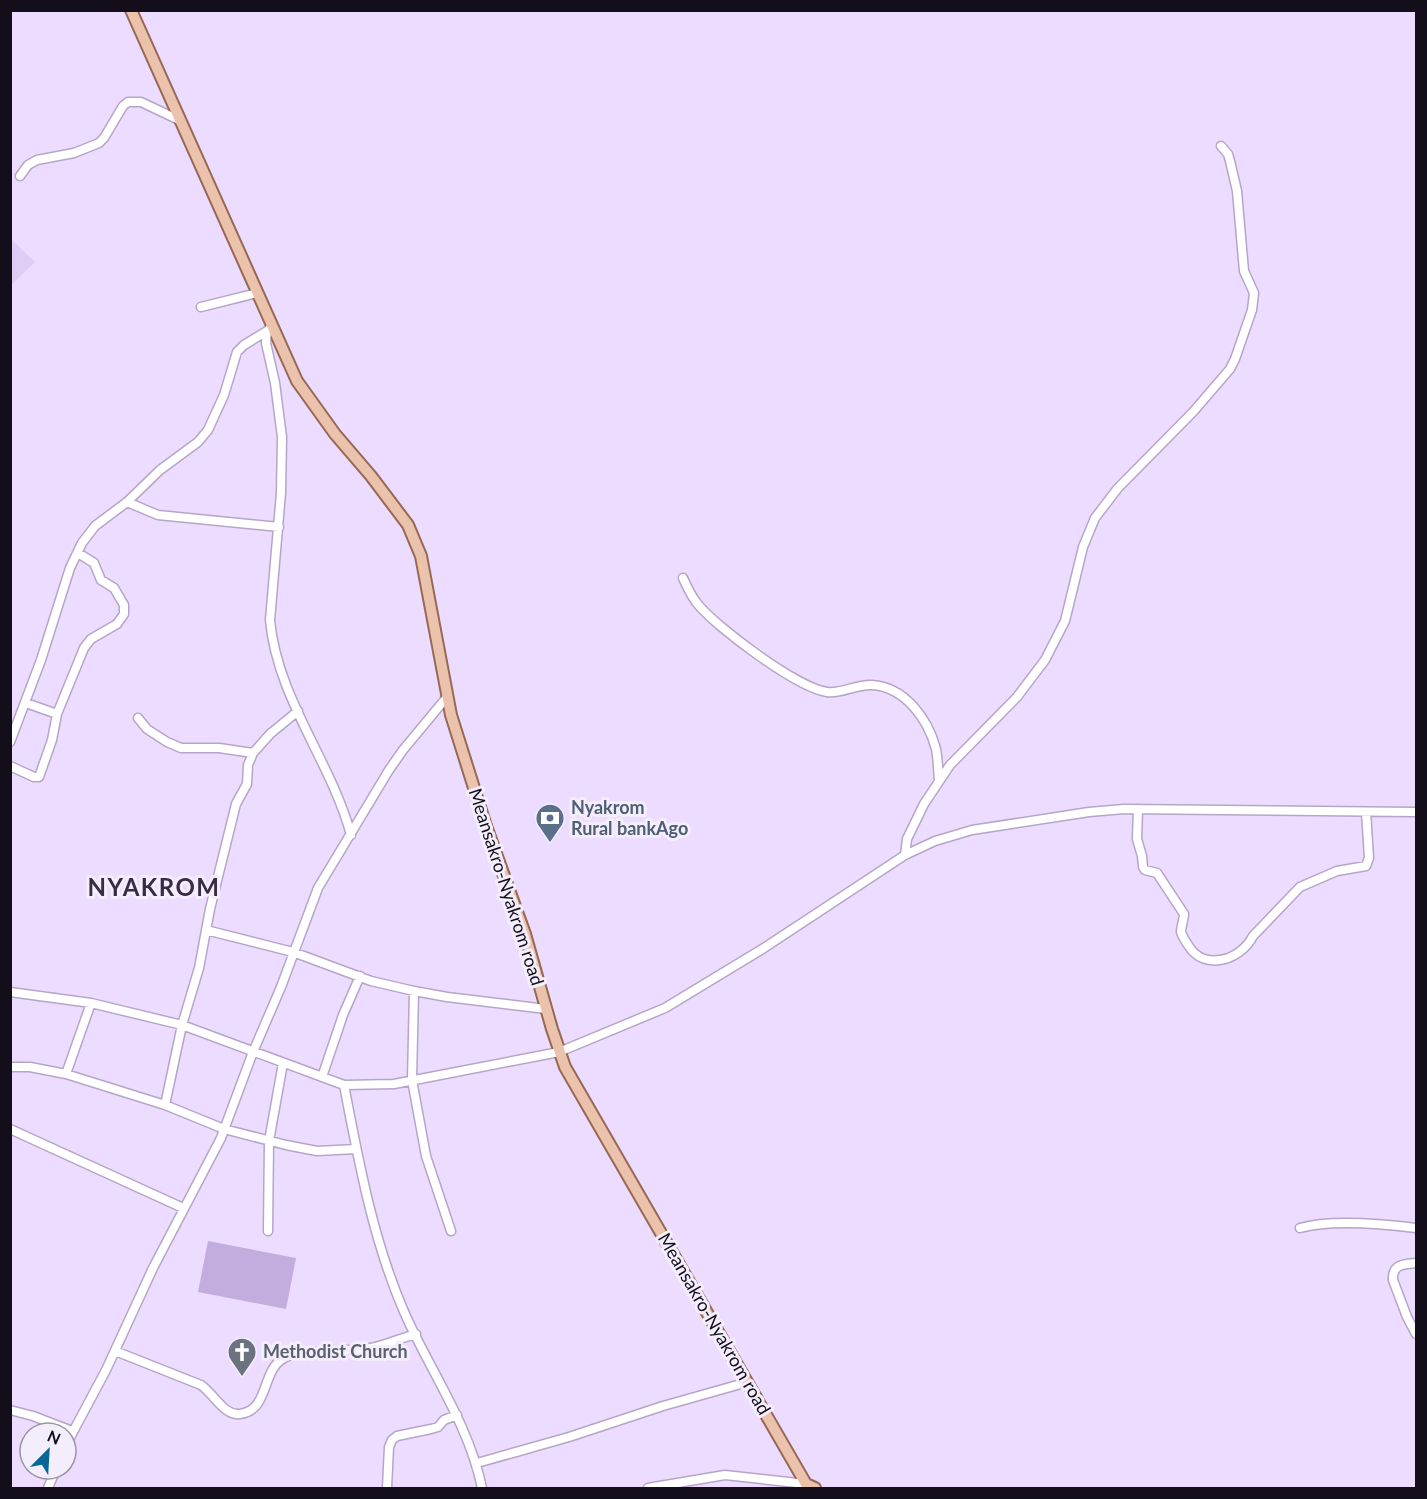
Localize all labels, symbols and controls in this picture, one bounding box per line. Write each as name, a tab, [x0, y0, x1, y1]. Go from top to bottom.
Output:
street label: Meansakro-Nyakrom road	[465, 785, 549, 988]
place label: Nyakrom Rural bankAgo	[571, 796, 688, 839]
bank icon: Nyakrom Rural bankAgo	[534, 802, 566, 844]
district label: NYAKROM	[87, 872, 221, 901]
street label: Meansakro-Nyakrom road	[654, 1229, 776, 1418]
church icon: Methodist Church	[226, 1336, 258, 1378]
place label: Methodist Church	[263, 1340, 408, 1362]
north arrow	[18, 1421, 78, 1481]
text: N	[45, 1426, 64, 1448]

